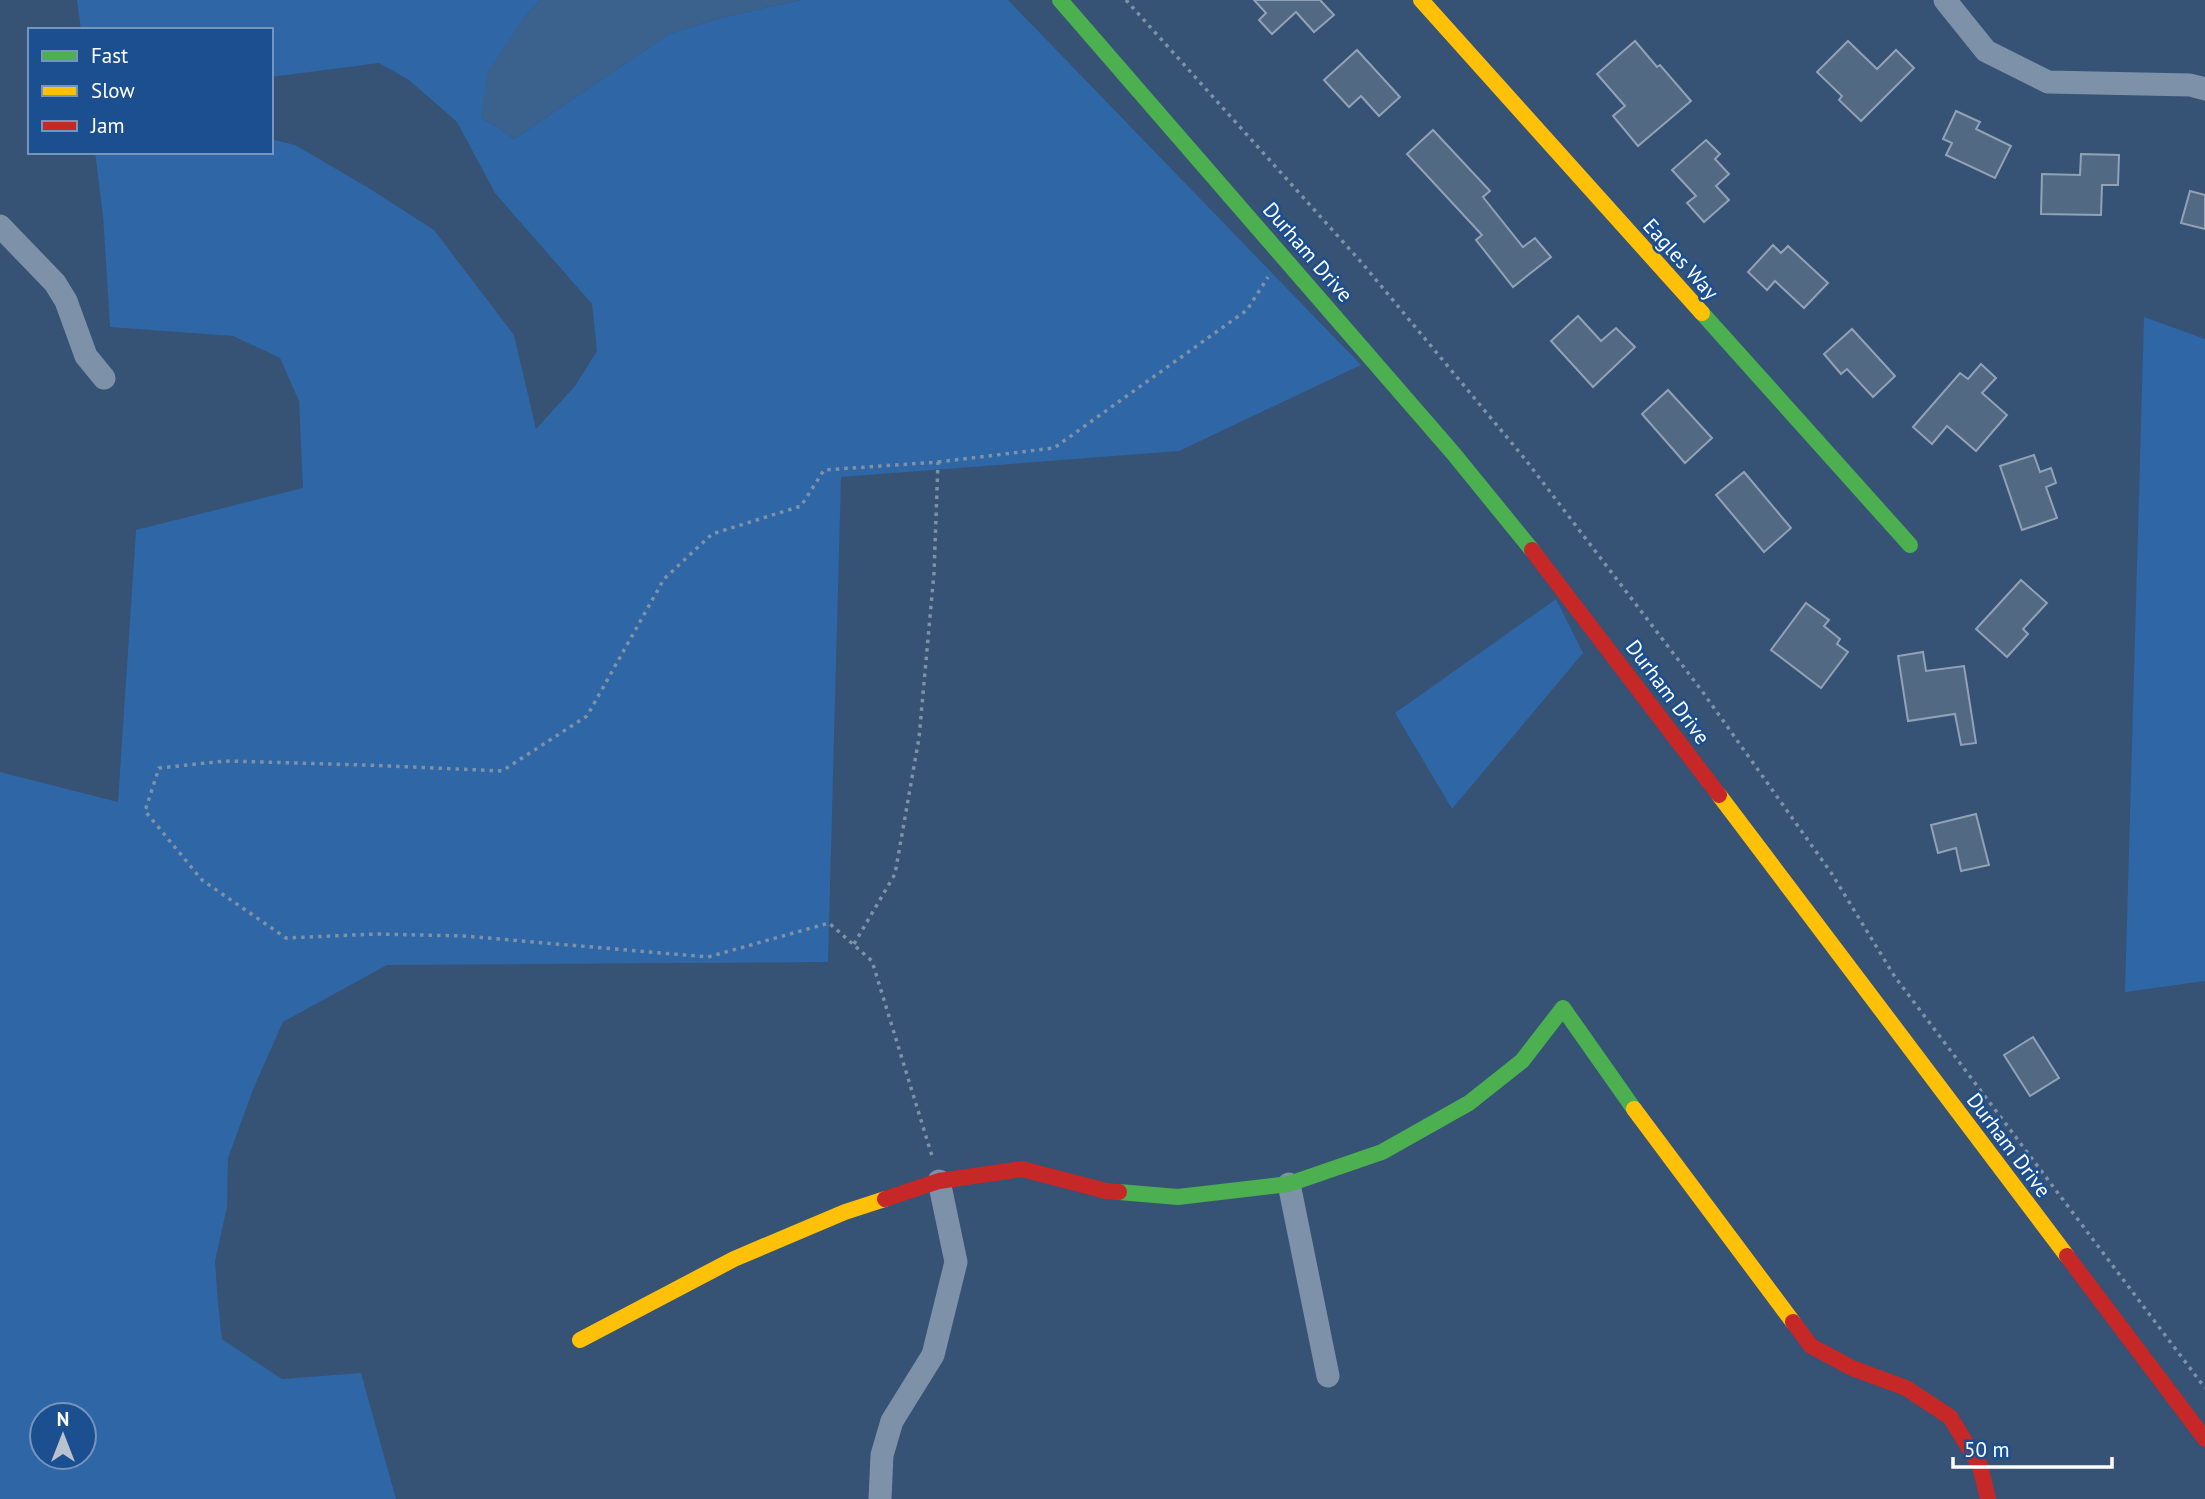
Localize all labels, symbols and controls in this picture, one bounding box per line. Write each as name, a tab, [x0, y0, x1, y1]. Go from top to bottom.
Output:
legend	[28, 28, 273, 154]
text: Fast	[91, 42, 128, 69]
text: Slow	[91, 77, 135, 104]
text: Jam	[90, 112, 125, 139]
street label: Durham Drive	[1257, 196, 1359, 308]
street label: Eagles Way	[1637, 213, 1725, 306]
street label: Durham Drive	[1620, 634, 1716, 750]
street label: Durham Drive	[1961, 1087, 2057, 1203]
north arrow	[28, 1401, 98, 1471]
text: N	[57, 1407, 69, 1431]
scale bar	[1953, 1426, 2112, 1470]
text: 50 m	[1964, 1436, 2010, 1463]

